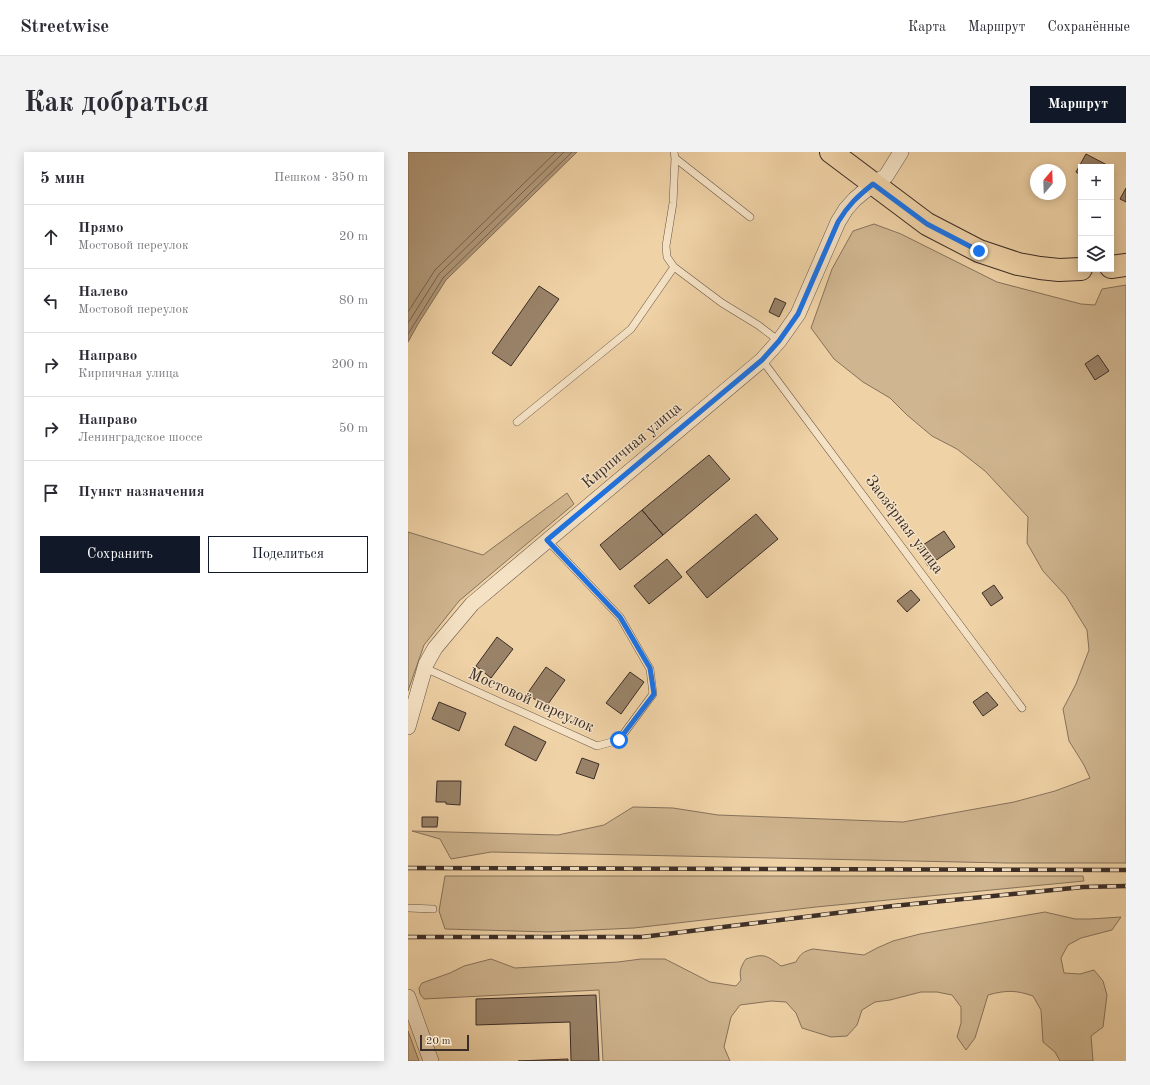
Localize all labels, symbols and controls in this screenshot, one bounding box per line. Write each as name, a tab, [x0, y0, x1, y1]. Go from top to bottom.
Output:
text: Streetwise	[20, 18, 109, 37]
text: Карта	[908, 20, 946, 34]
text: Маршрут	[968, 20, 1025, 34]
text: Сохранённые	[1047, 20, 1130, 34]
button: Маршрут	[1030, 86, 1126, 123]
text: Как добраться	[24, 90, 209, 118]
north arrow	[1030, 164, 1066, 200]
map controls	[1078, 164, 1114, 272]
button: +	[1078, 164, 1114, 200]
text: 5 мин	[40, 170, 85, 187]
text: Пешком · 350 m	[274, 171, 368, 184]
button: −	[1078, 200, 1114, 236]
text: Прямо	[78, 221, 124, 236]
icon: ahead	[40, 226, 62, 248]
text: 20 m	[339, 230, 368, 243]
button: layers	[1078, 236, 1114, 272]
text: Мостовой переулок	[78, 239, 188, 252]
route end	[970, 242, 988, 260]
text: Налево	[78, 285, 128, 300]
icon: left	[40, 290, 62, 312]
text: 80 m	[339, 294, 368, 307]
text: Мостовой переулок	[78, 303, 188, 316]
text: Направо	[78, 349, 137, 364]
icon: right	[40, 354, 62, 376]
text: 200 m	[331, 358, 368, 371]
text: Кирпичная улица	[78, 367, 179, 380]
street label: Кирпичная улица	[579, 400, 685, 492]
text: Направо	[78, 413, 137, 428]
icon: right	[40, 418, 62, 440]
text: 50 m	[339, 422, 368, 435]
text: Ленинградское шоссе	[78, 431, 202, 444]
street label: Заозёрная улица	[862, 473, 946, 577]
icon: arrive	[40, 482, 62, 504]
text: Пункт назначения	[78, 485, 205, 500]
button: Сохранить	[40, 536, 200, 573]
button: Поделиться	[208, 536, 368, 573]
street label: Мостовой переулок	[466, 666, 596, 736]
route start	[610, 731, 628, 749]
scale bar	[420, 1033, 469, 1052]
text: 20 m	[426, 1036, 451, 1047]

